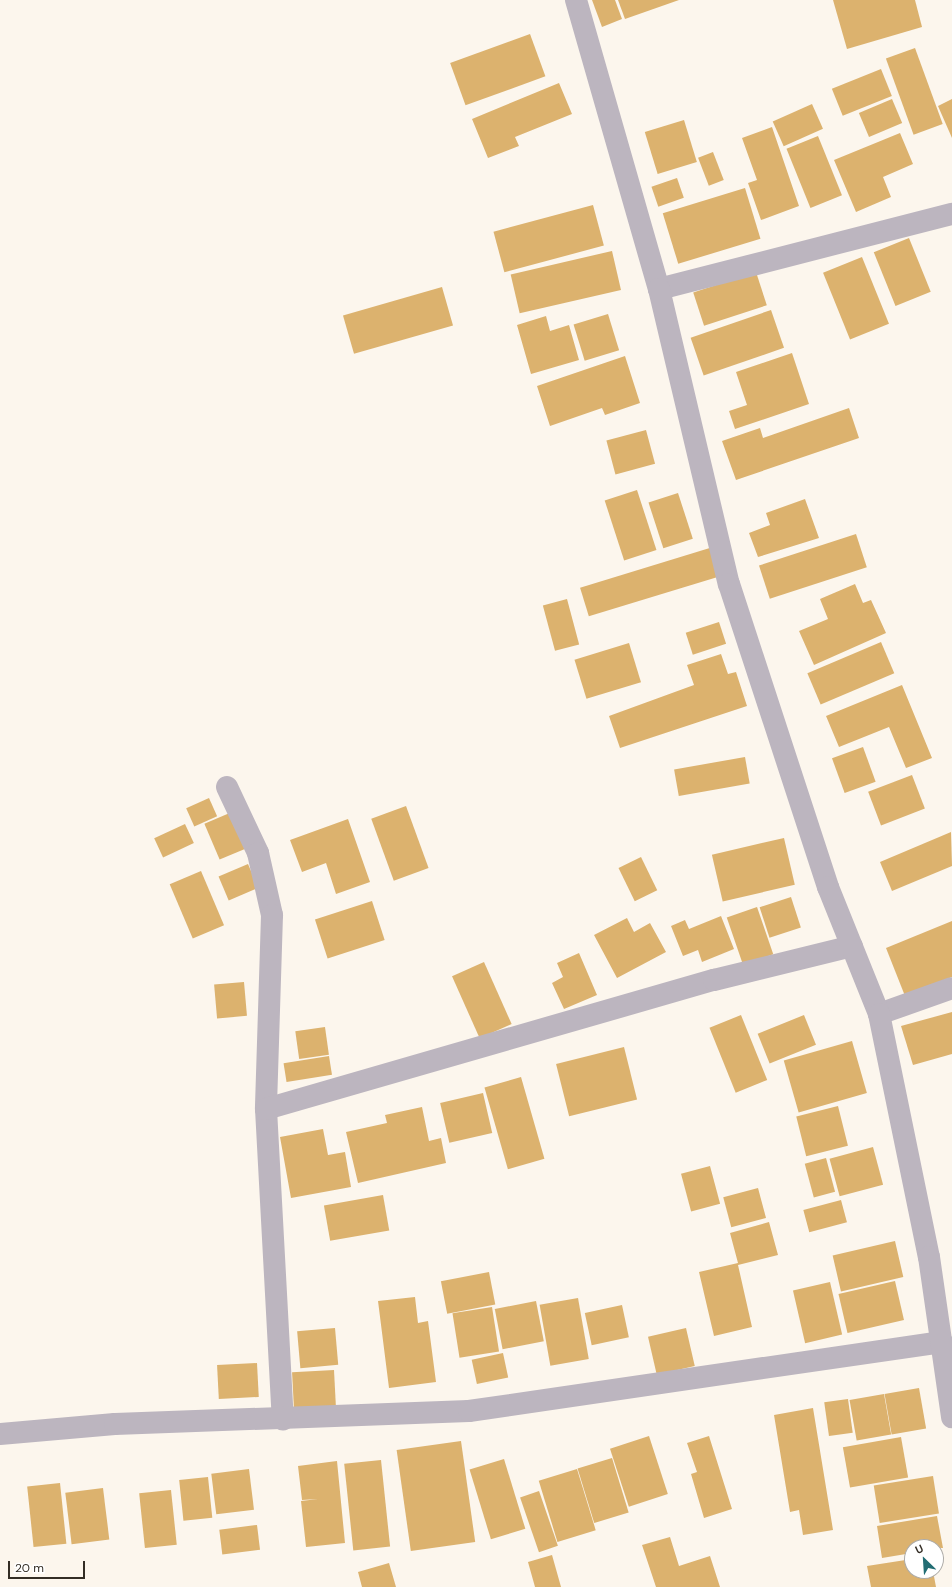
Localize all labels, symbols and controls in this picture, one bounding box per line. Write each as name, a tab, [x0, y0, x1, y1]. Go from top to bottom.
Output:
north arrow	[904, 1539, 944, 1579]
text: U	[913, 1541, 926, 1557]
scale bar	[10, 1553, 87, 1579]
text: 20 m	[15, 1560, 44, 1576]

